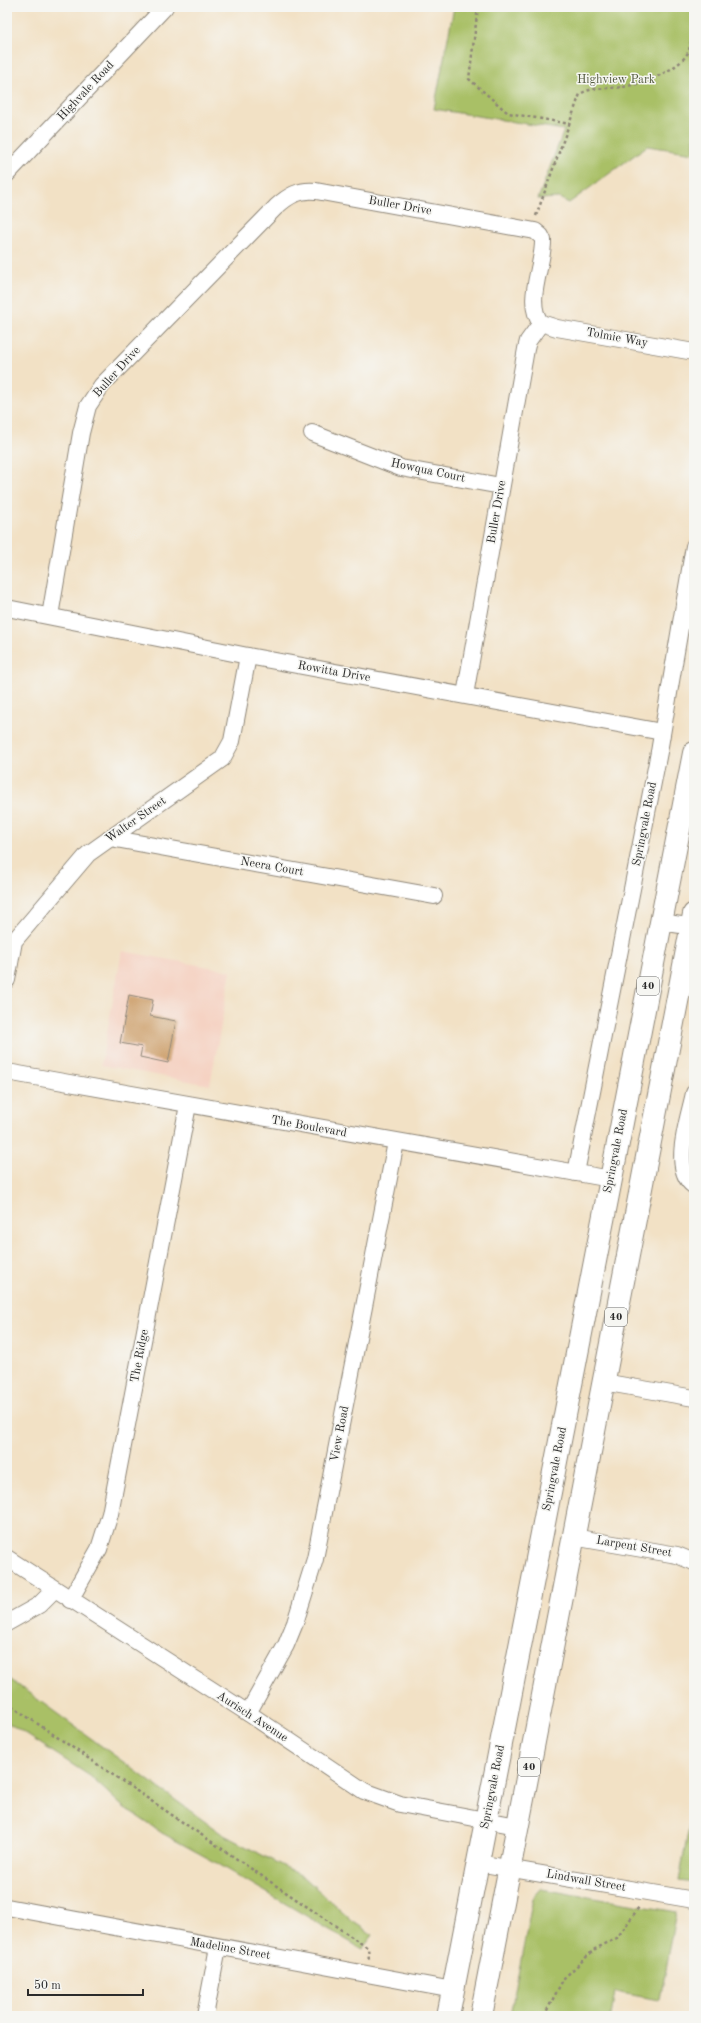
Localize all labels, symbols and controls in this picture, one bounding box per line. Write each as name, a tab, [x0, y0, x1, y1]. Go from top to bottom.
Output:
street label: Highvale Road	[56, 59, 116, 123]
park label: Highview Park	[577, 74, 655, 86]
street label: Buller Drive	[368, 195, 433, 218]
street label: Tolmie Way	[585, 327, 649, 349]
street label: Buller Drive	[91, 344, 143, 400]
street label: Howqua Court	[390, 457, 466, 485]
street label: Buller Drive	[486, 479, 509, 544]
street label: Rowitta Drive	[297, 660, 372, 684]
street label: Springvale Road	[631, 781, 659, 867]
street label: Walter Street	[104, 795, 168, 845]
street label: Neera Court	[239, 856, 305, 878]
road number: 40	[637, 977, 659, 995]
street label: Springvale Road	[602, 1108, 630, 1194]
street label: The Boulevard	[270, 1114, 348, 1140]
road number: 40	[605, 1308, 627, 1326]
street label: The Ridge	[129, 1328, 151, 1384]
street label: View Road	[329, 1405, 351, 1463]
street label: Springvale Road	[541, 1426, 569, 1512]
street label: Larpent Street	[595, 1534, 673, 1560]
street label: Aurisch Avenue	[214, 1690, 290, 1745]
street label: Springvale Road	[479, 1744, 507, 1830]
road number: 40	[518, 1758, 540, 1776]
street label: Lindwall Street	[545, 1868, 627, 1894]
street label: Madeline Street	[189, 1936, 271, 1962]
scale bar	[28, 1971, 143, 1997]
text: 50 m	[34, 1979, 61, 1992]

